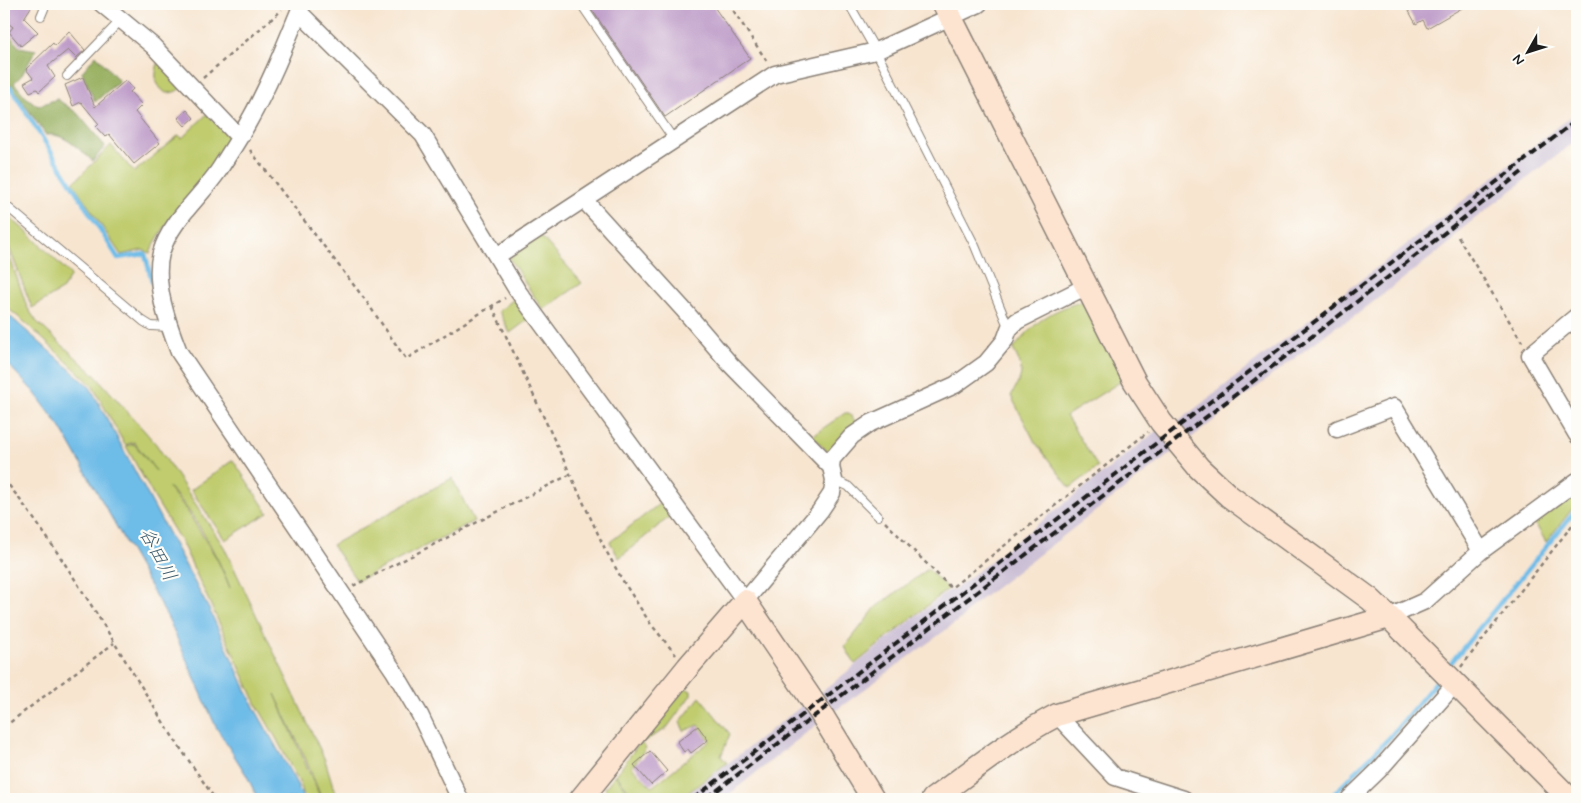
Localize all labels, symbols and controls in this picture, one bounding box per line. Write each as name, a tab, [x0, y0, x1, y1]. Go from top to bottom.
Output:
north arrow	[1504, 28, 1554, 78]
text: N	[1509, 50, 1529, 69]
water label: 谷田川	[133, 524, 182, 586]

